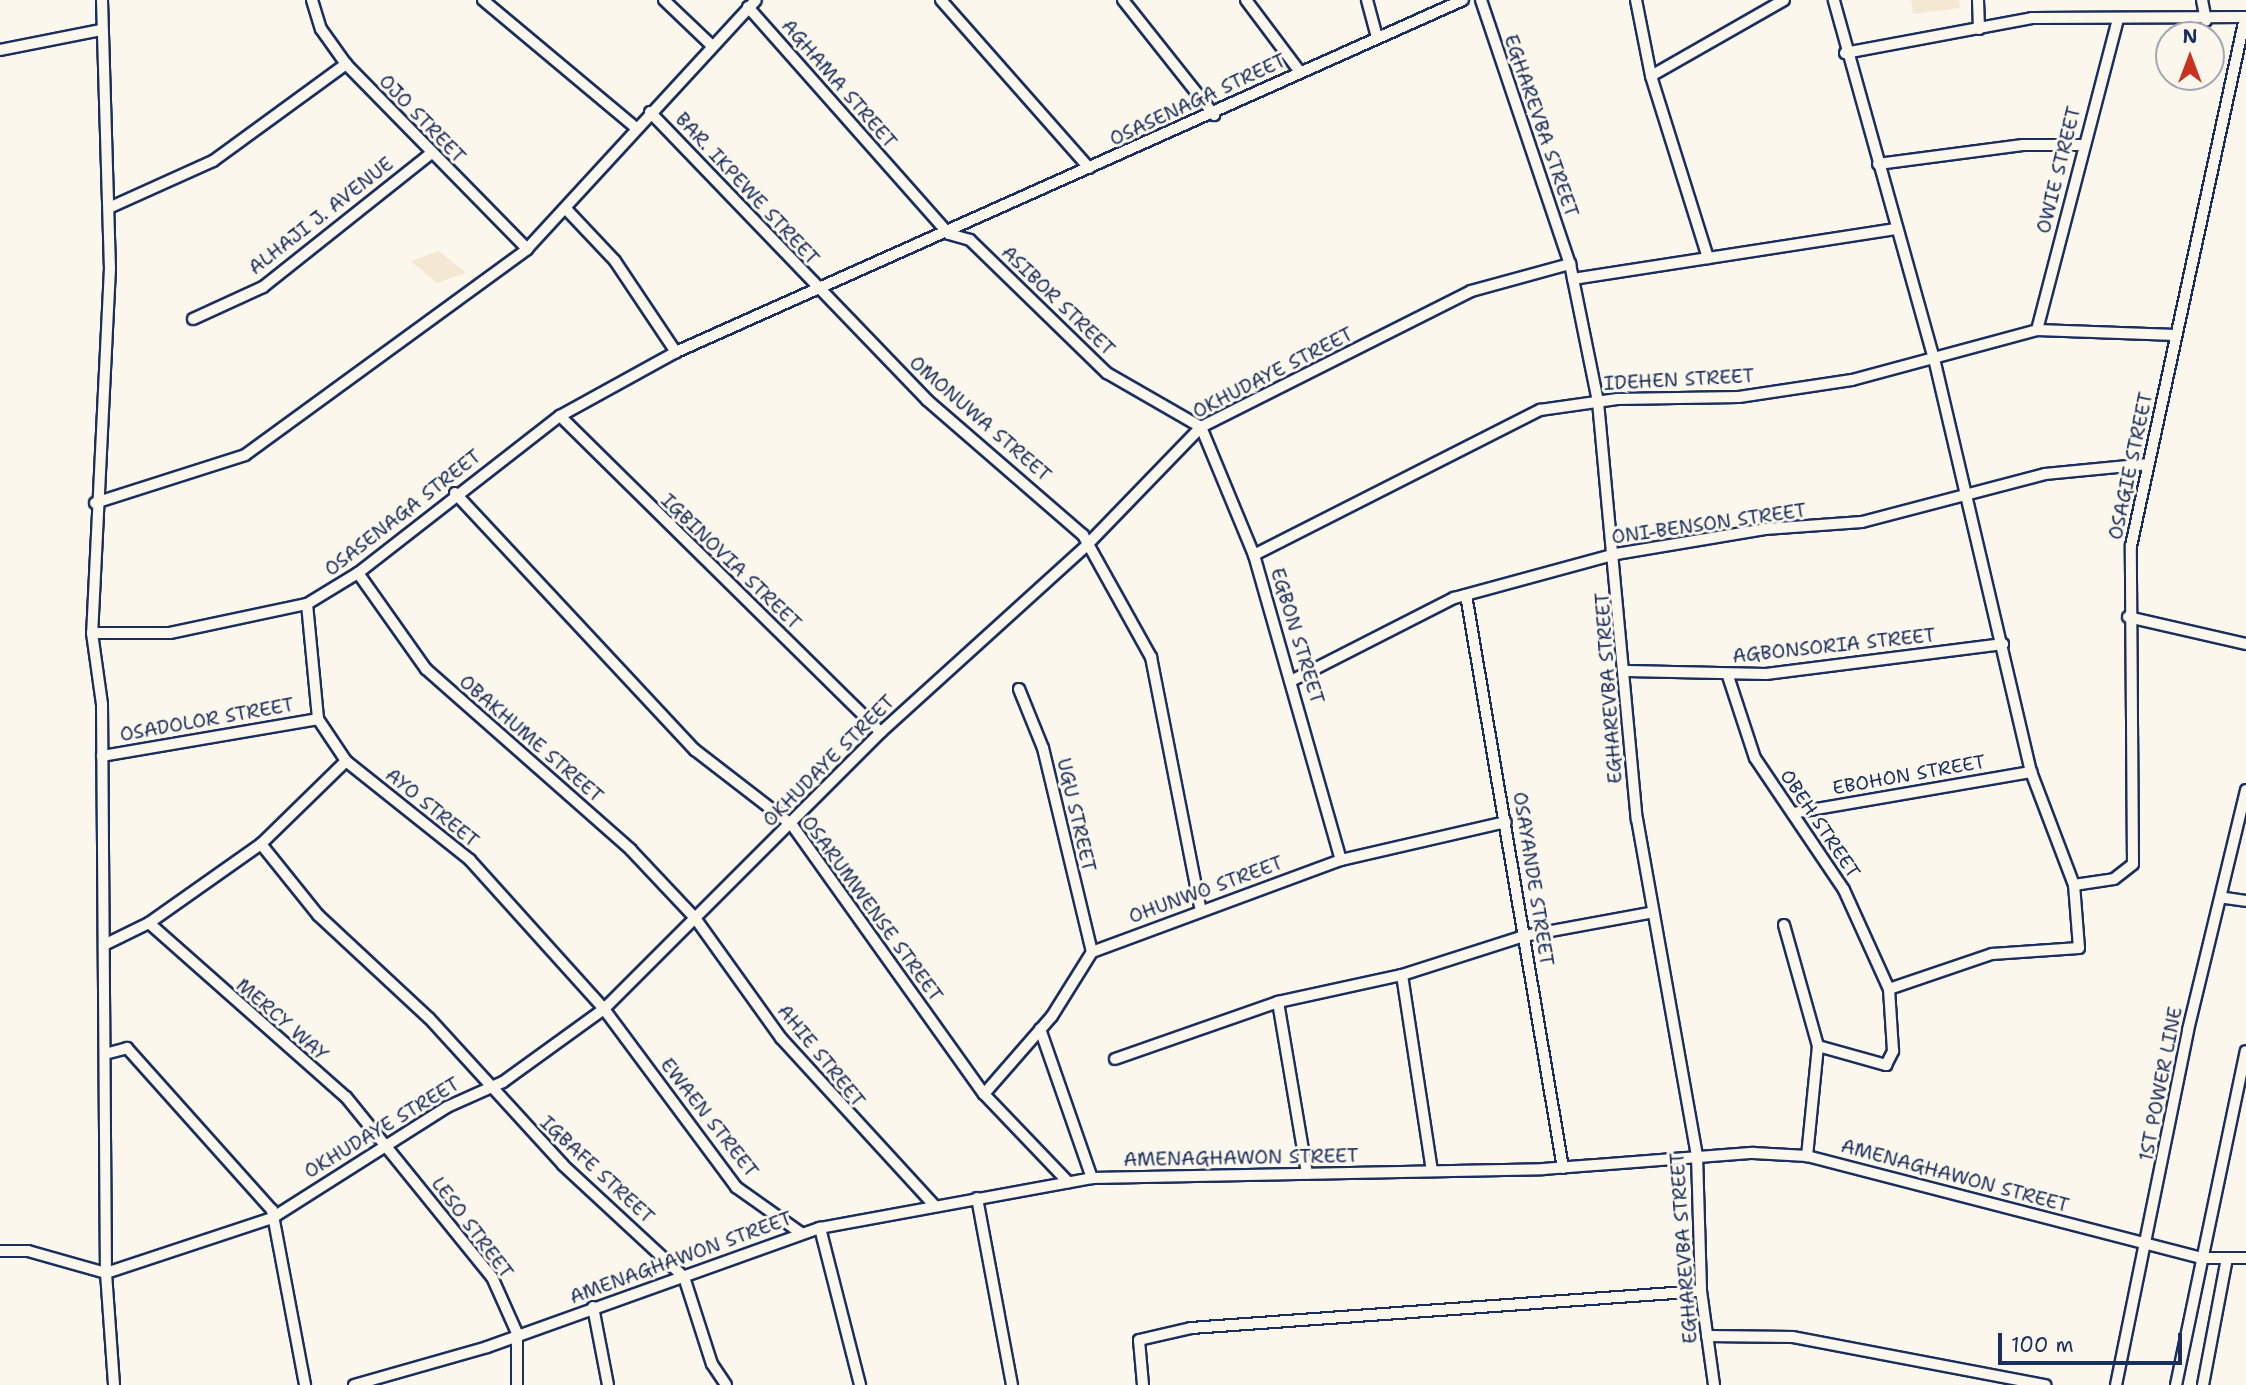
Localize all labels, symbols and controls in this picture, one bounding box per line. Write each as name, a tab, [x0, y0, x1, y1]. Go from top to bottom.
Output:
street label: AGHAMA STREET	[777, 15, 901, 153]
north arrow	[2155, 21, 2225, 91]
text: N	[2182, 24, 2198, 49]
street label: EGHAREVBA STREET	[1499, 32, 1583, 220]
street label: OSASENAGA STREET	[1106, 49, 1290, 151]
street label: OJO STREET	[374, 70, 470, 168]
street label: OWIE STREET	[2032, 104, 2086, 236]
street label: BAR. IKPEWE STREET	[670, 108, 824, 270]
street label: ALHAJI J. AVENUE	[244, 152, 398, 280]
street label: ASIBOR STREET	[997, 241, 1119, 361]
street label: OKHUDAYE STREET	[1189, 323, 1357, 423]
street label: OMONUWA STREET	[905, 351, 1055, 487]
street label: IDEHEN STREET	[1603, 365, 1755, 395]
street label: OSAGIE STREET	[2104, 390, 2158, 542]
street label: OSASENAGA STREET	[320, 445, 486, 581]
street label: IGBINOVIA STREET	[656, 489, 806, 635]
street label: ONI-BENSON STREET	[1610, 499, 1808, 549]
street label: EGBON STREET	[1265, 565, 1329, 707]
street label: EGHAREVBA STREET	[1591, 592, 1627, 784]
street label: AGBONSORIA STREET	[1731, 624, 1937, 668]
street label: OBAKHUME STREET	[454, 670, 608, 808]
street label: OKHUDAYE STREET	[758, 690, 900, 832]
street label: OSADOLOR STREET	[118, 693, 296, 747]
street label: EBOHON STREET	[1831, 750, 1987, 800]
street label: UGU STREET	[1052, 756, 1100, 874]
street label: AYO STREET	[381, 763, 483, 853]
street label: OBEH STREET	[1775, 765, 1865, 883]
street label: OSAYANDE STREET	[1508, 790, 1558, 968]
street label: OSARUMWENSE STREET	[797, 812, 947, 1006]
street label: OHUNWO STREET	[1126, 852, 1286, 928]
street label: MERCY WAY	[231, 974, 333, 1066]
street label: AHIE STREET	[773, 1000, 869, 1112]
street label: 1ST POWER LINE	[2135, 1005, 2187, 1163]
street label: EWAEN STREET	[655, 1054, 763, 1182]
street label: OKHUDAYE STREET	[300, 1073, 464, 1183]
street label: IGBAFE STREET	[535, 1111, 659, 1229]
street label: AMENAGHAWON STREET	[1838, 1135, 2072, 1217]
street label: AMENAGHAWON STREET	[1123, 1145, 1359, 1171]
street label: EGHAREVBA STREET	[1666, 1152, 1702, 1344]
street label: LESO STREET	[426, 1173, 518, 1283]
street label: AMENAGHAWON STREET	[567, 1207, 795, 1309]
scale bar	[2001, 1318, 2185, 1362]
text: 100 m	[2011, 1331, 2074, 1359]

